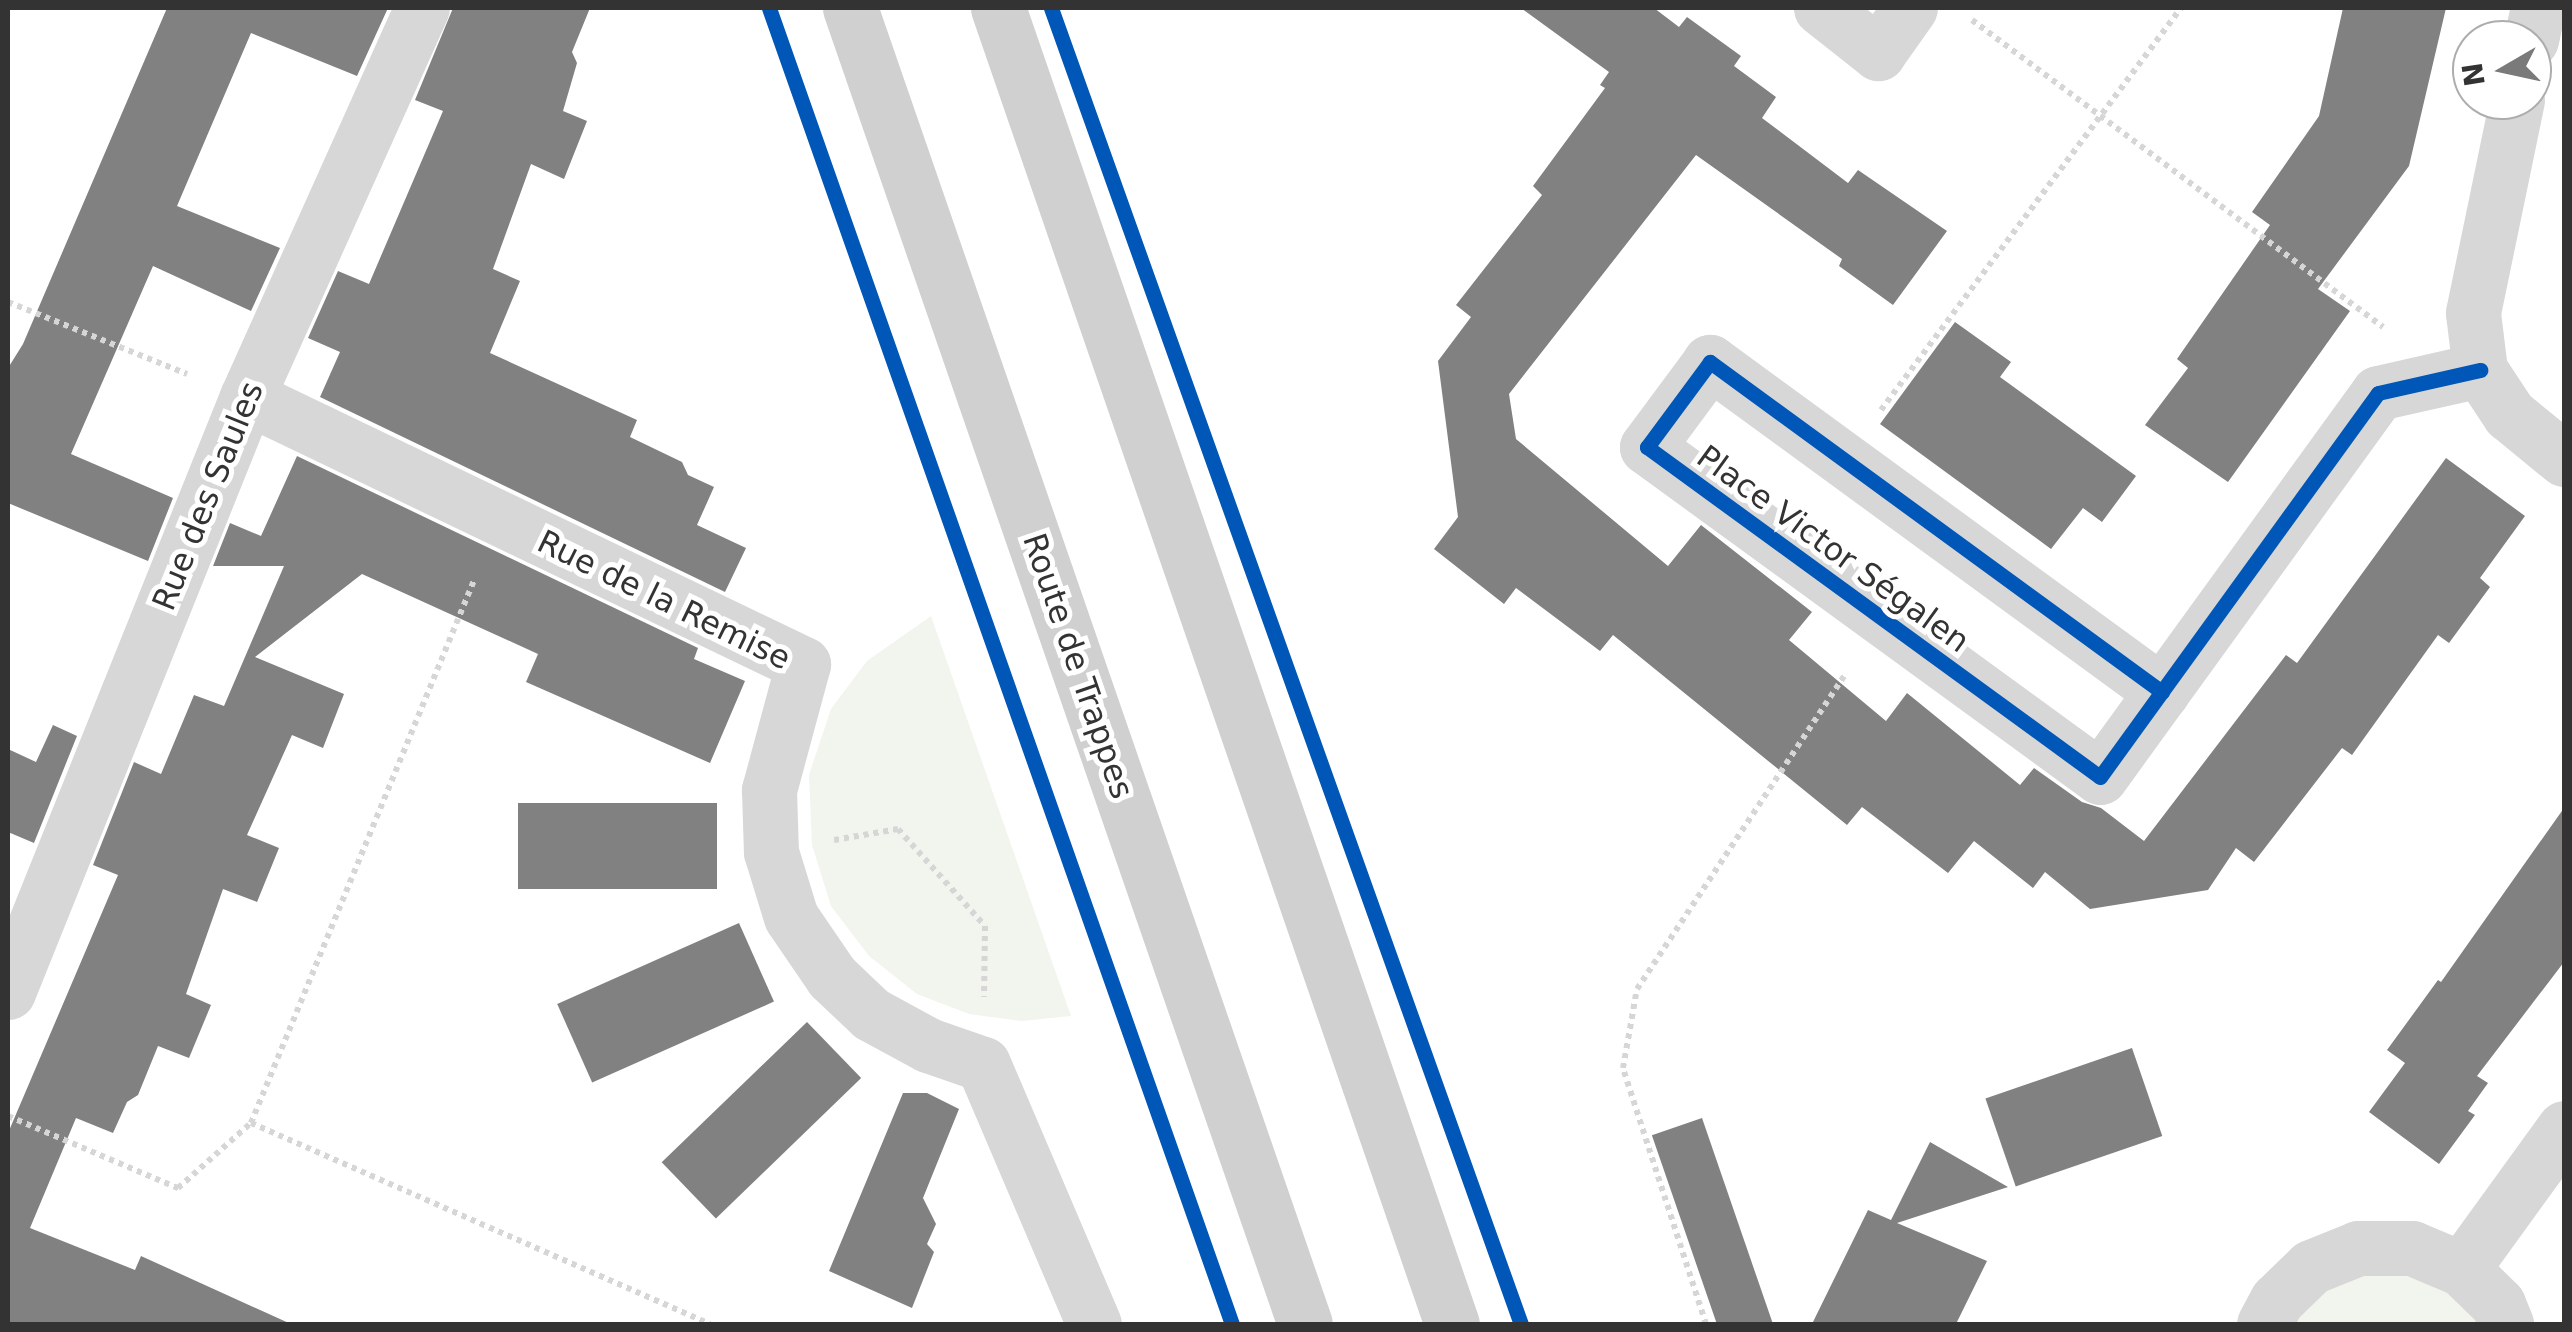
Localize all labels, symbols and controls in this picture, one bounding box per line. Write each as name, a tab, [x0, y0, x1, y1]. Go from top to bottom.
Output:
north arrow	[2452, 20, 2552, 120]
text: N	[2456, 60, 2492, 89]
street label: Rue des Saules	[145, 376, 271, 616]
street label: Place Victor Ségalen	[1689, 437, 1977, 661]
street label: Rue de la Remise	[531, 522, 797, 678]
street label: Route de Trappes	[1015, 528, 1141, 804]

